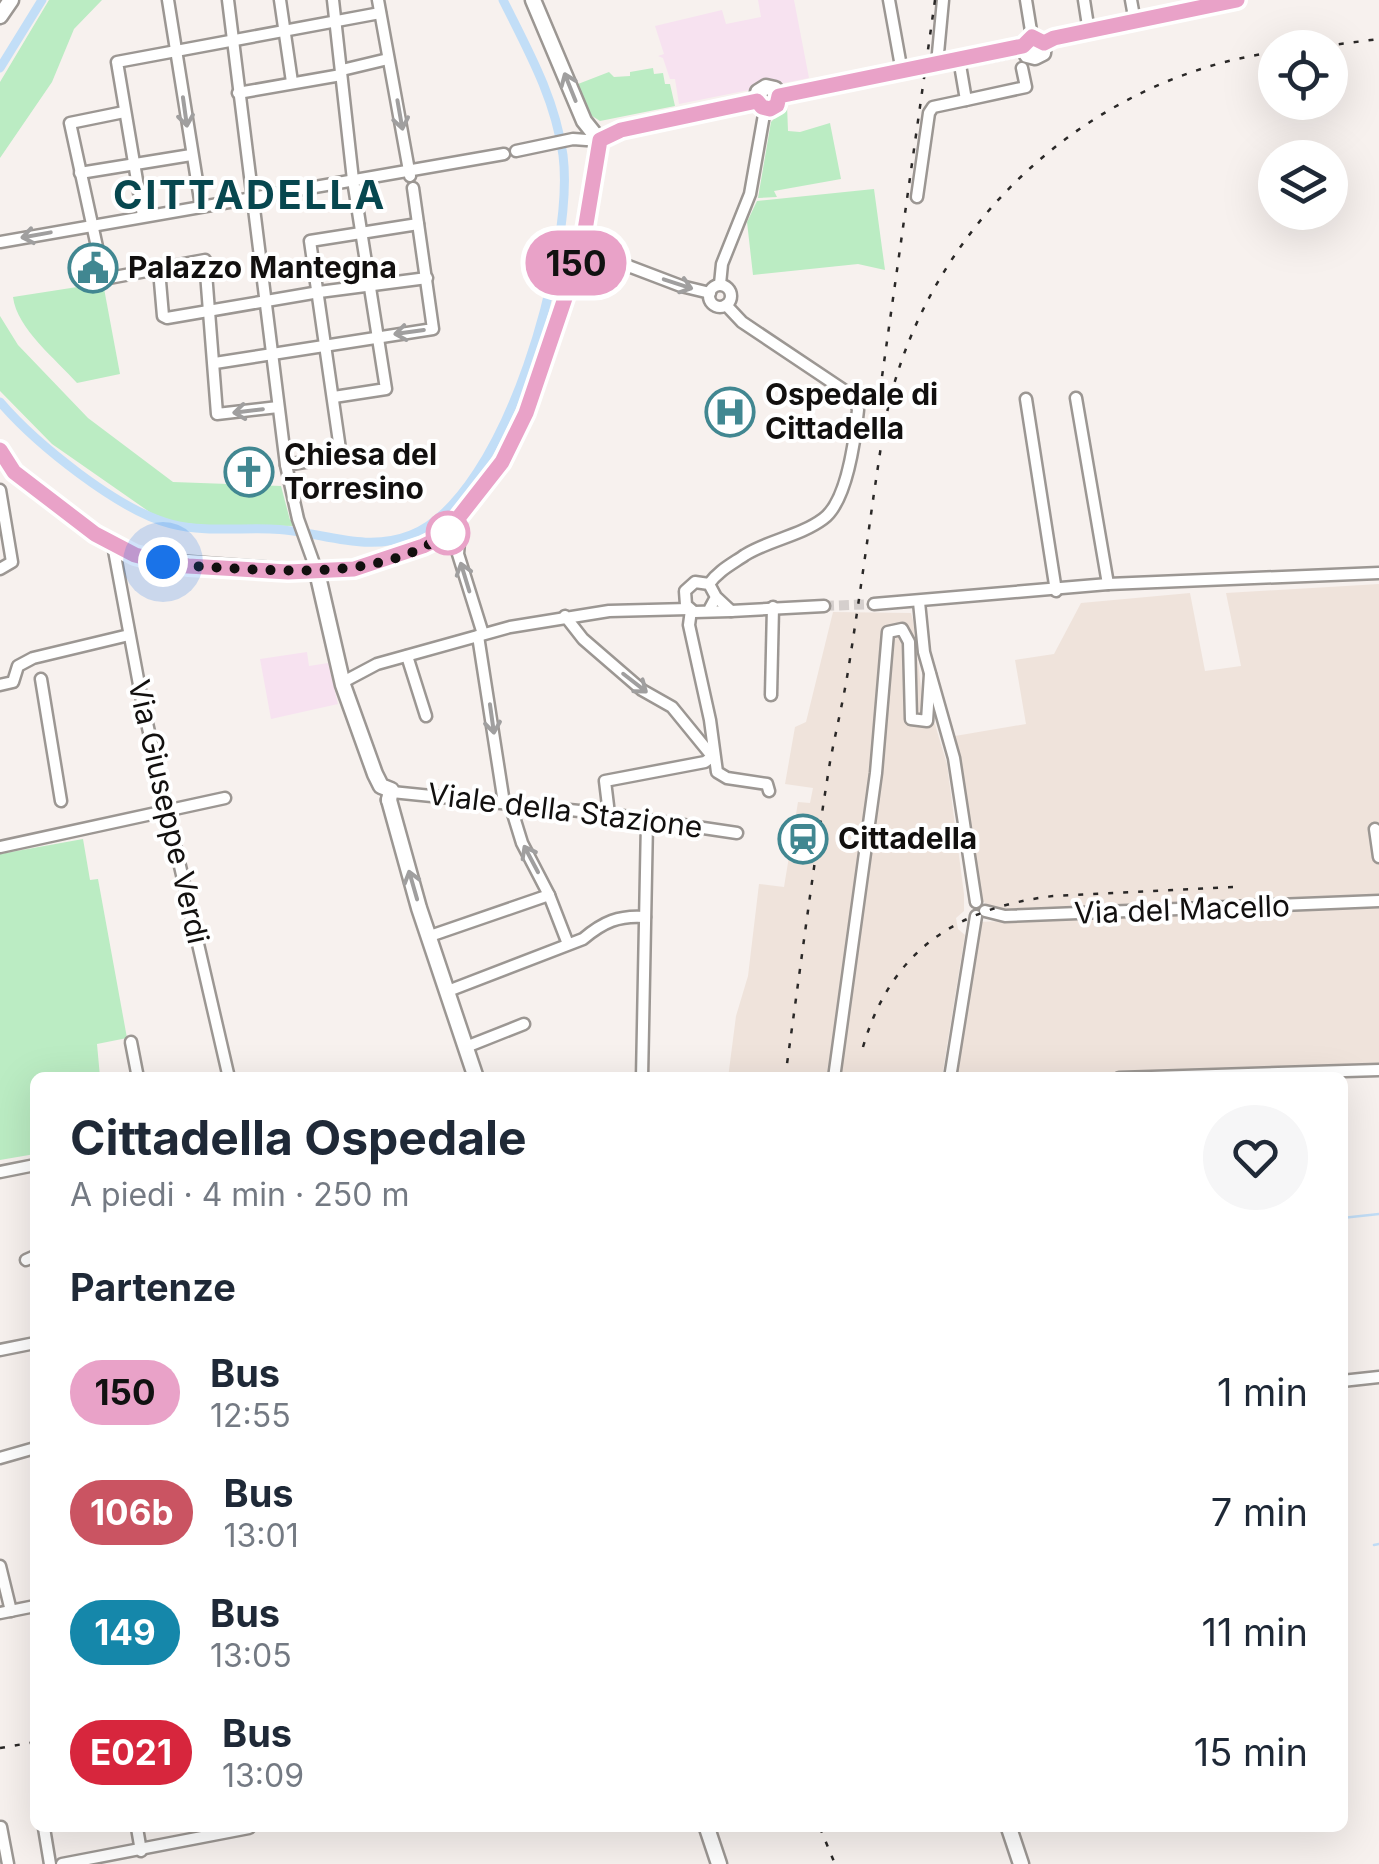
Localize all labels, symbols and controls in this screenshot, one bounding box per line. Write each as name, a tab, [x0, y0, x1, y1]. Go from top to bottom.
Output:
map controls	[1258, 30, 1348, 230]
button: locate	[1258, 30, 1348, 120]
one-way arrow	[560, 73, 578, 103]
one-way arrow	[176, 95, 194, 128]
one-way arrow	[391, 98, 410, 130]
button: layers	[1258, 140, 1348, 230]
district label: CITTADELLA	[113, 170, 387, 219]
one-way arrow	[20, 226, 52, 245]
line badge: 150	[518, 230, 634, 296]
public building icon: Palazzo Mantegna	[67, 242, 119, 294]
text: 150	[545, 242, 607, 284]
place label: Palazzo Mantegna	[128, 249, 397, 285]
one-way arrow	[661, 277, 693, 295]
one-way arrow	[393, 324, 425, 342]
place label: Ospedale di Cittadella	[765, 376, 938, 446]
hospital icon: Ospedale di Cittadella	[704, 386, 756, 438]
one-way arrow	[232, 402, 264, 421]
place label: Chiesa del Torresino	[284, 436, 437, 506]
church icon: Chiesa del Torresino	[223, 446, 275, 498]
unlabelled marker	[427, 512, 469, 554]
your location	[138, 537, 188, 587]
one-way arrow	[455, 561, 473, 593]
one-way arrow	[621, 672, 648, 693]
street label: Via Giuseppe Verdi	[121, 676, 217, 947]
one-way arrow	[483, 703, 501, 735]
street label: Viale della Stazione	[426, 775, 705, 845]
station icon: Cittadella	[777, 813, 829, 865]
place label: Cittadella	[838, 820, 977, 856]
one-way arrow	[520, 845, 540, 874]
one-way arrow	[402, 870, 421, 901]
street label: Via del Macello	[1073, 887, 1290, 931]
button: heart	[1203, 1105, 1308, 1210]
text: Cittadella Ospedale	[70, 1108, 527, 1167]
text: A piedi · 4 min · 250 m	[70, 1175, 409, 1214]
text: Partenze	[70, 1264, 236, 1310]
text: Bus	[210, 1350, 280, 1396]
text: 1 min	[1217, 1369, 1308, 1415]
text: 150	[94, 1371, 156, 1413]
text: 12:55	[210, 1396, 291, 1435]
text: Bus	[223, 1470, 294, 1516]
text: 7 min	[1211, 1489, 1308, 1535]
text: 106b	[90, 1491, 173, 1533]
text: 13:01	[223, 1516, 299, 1555]
text: Bus	[210, 1590, 280, 1636]
text: 11 min	[1201, 1609, 1308, 1655]
text: 149	[94, 1611, 156, 1653]
text: 13:05	[210, 1636, 292, 1675]
text: Bus	[222, 1710, 292, 1756]
text: 15 min	[1194, 1729, 1308, 1775]
text: E021	[90, 1731, 172, 1773]
text: 13:09	[222, 1756, 304, 1795]

